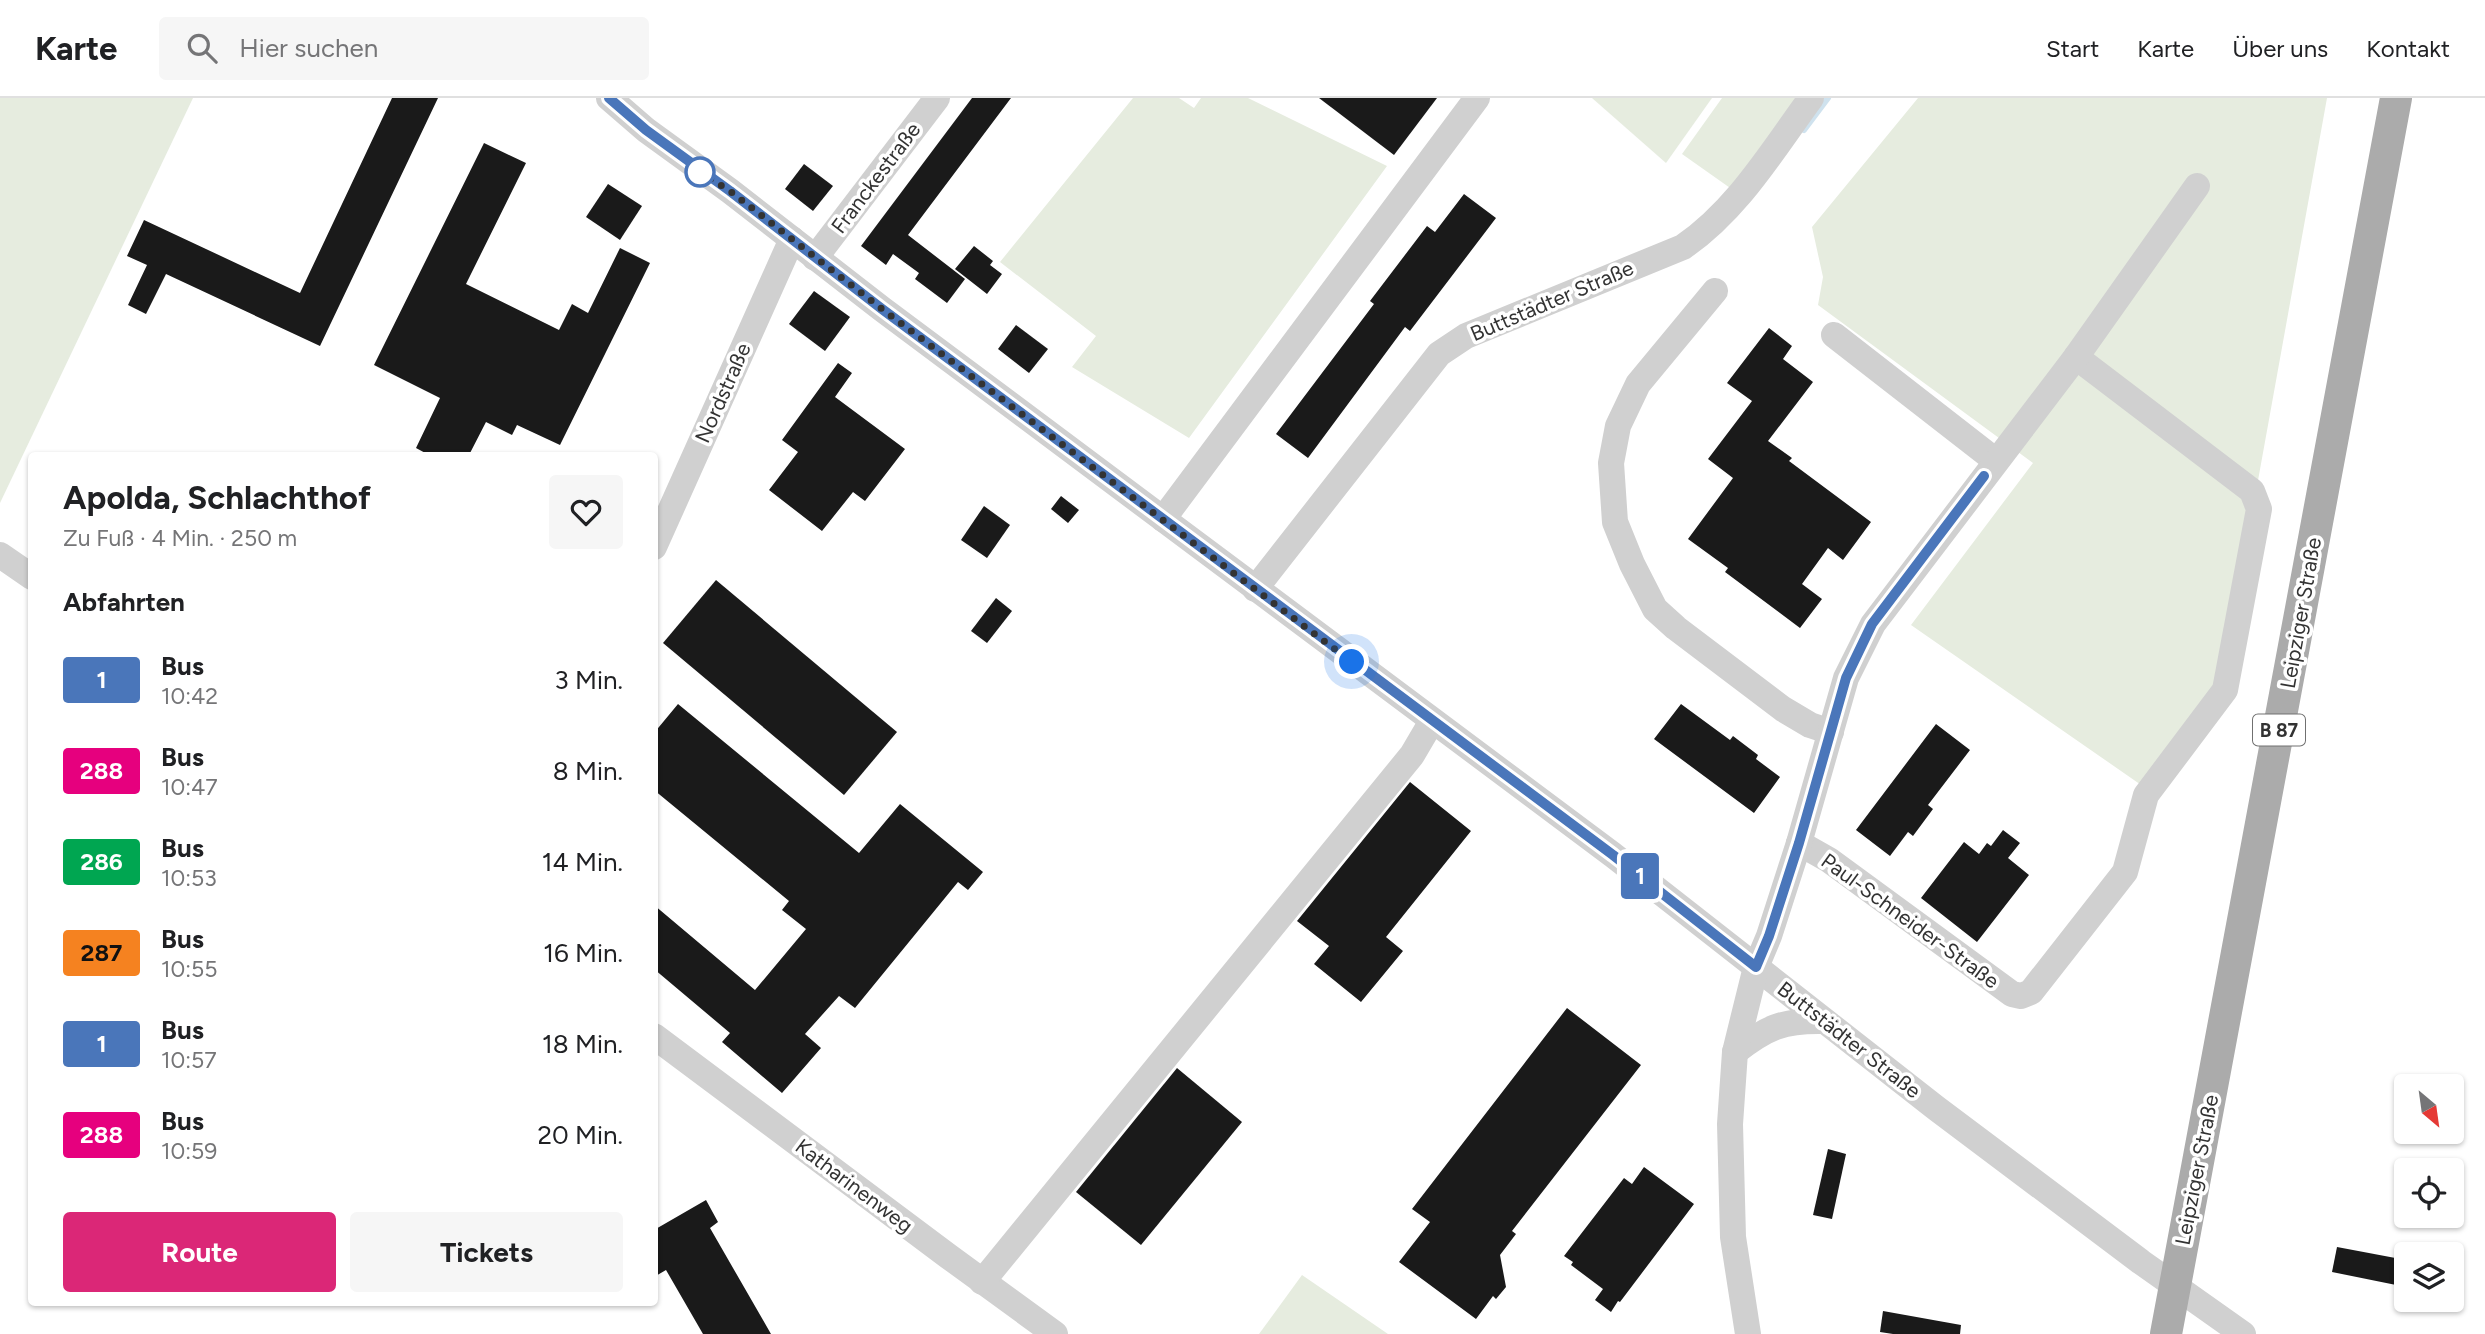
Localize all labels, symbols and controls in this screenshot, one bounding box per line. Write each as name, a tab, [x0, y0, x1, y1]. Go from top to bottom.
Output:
search box	[159, 17, 649, 80]
text: Karte	[35, 29, 117, 68]
icon: search	[183, 29, 221, 67]
text: Hier suchen	[239, 32, 378, 64]
text: Start	[2046, 34, 2099, 63]
text: Karte	[2137, 34, 2194, 63]
text: Über uns	[2232, 34, 2328, 63]
text: Kontakt	[2366, 34, 2450, 63]
street label: Franckestraße	[826, 117, 925, 238]
unlabelled marker	[685, 157, 715, 187]
street label: Buttstädter Straße	[1466, 255, 1637, 346]
street label: Nordstraße	[689, 339, 756, 447]
button: heart	[549, 475, 623, 549]
text: Apolda, Schlachthof	[63, 478, 371, 517]
text: Zu Fuß · 4 Min. · 250 m	[63, 524, 297, 552]
street label: Leipziger Straße	[2275, 535, 2326, 690]
text: Abfahrten	[63, 586, 185, 618]
your location	[1334, 644, 1369, 679]
text: Bus	[161, 650, 204, 682]
text: 3 Min.	[554, 664, 623, 696]
text: 1	[96, 665, 107, 694]
text: 10:42	[161, 682, 218, 710]
road number: B 87	[2253, 715, 2305, 746]
text: Bus	[161, 741, 204, 773]
text: 8 Min.	[553, 755, 623, 787]
text: 288	[80, 756, 123, 785]
text: 10:47	[161, 773, 218, 801]
text: Bus	[161, 832, 204, 864]
text: 14 Min.	[542, 846, 623, 878]
text: 286	[80, 847, 123, 876]
street label: Paul-Schneider-Straße	[1817, 848, 2004, 993]
line badge: 1	[1617, 853, 1663, 899]
text: 1	[1635, 861, 1645, 890]
text: 10:53	[161, 864, 217, 892]
text: Bus	[161, 923, 204, 955]
text: 16 Min.	[543, 937, 623, 969]
text: 287	[81, 938, 122, 967]
text: 10:55	[161, 955, 218, 983]
street label: Buttstädter Straße	[1773, 976, 1926, 1103]
text: Bus	[161, 1014, 204, 1046]
text: 18 Min.	[542, 1028, 623, 1060]
text: 1	[96, 1029, 107, 1058]
text: 10:57	[161, 1046, 217, 1074]
north arrow	[2394, 1074, 2464, 1144]
map controls	[2394, 1074, 2464, 1312]
street label: Leipziger Straße	[2170, 1092, 2223, 1247]
text: Bus	[161, 1105, 204, 1137]
text: 20 Min.	[537, 1119, 623, 1151]
text: 288	[80, 1120, 123, 1149]
street label: Katharinenweg	[791, 1133, 918, 1238]
text: 10:59	[161, 1137, 217, 1165]
button: locate	[2394, 1158, 2464, 1228]
button: Route	[63, 1212, 336, 1292]
button: Tickets	[350, 1212, 623, 1292]
button: layers	[2394, 1242, 2464, 1312]

